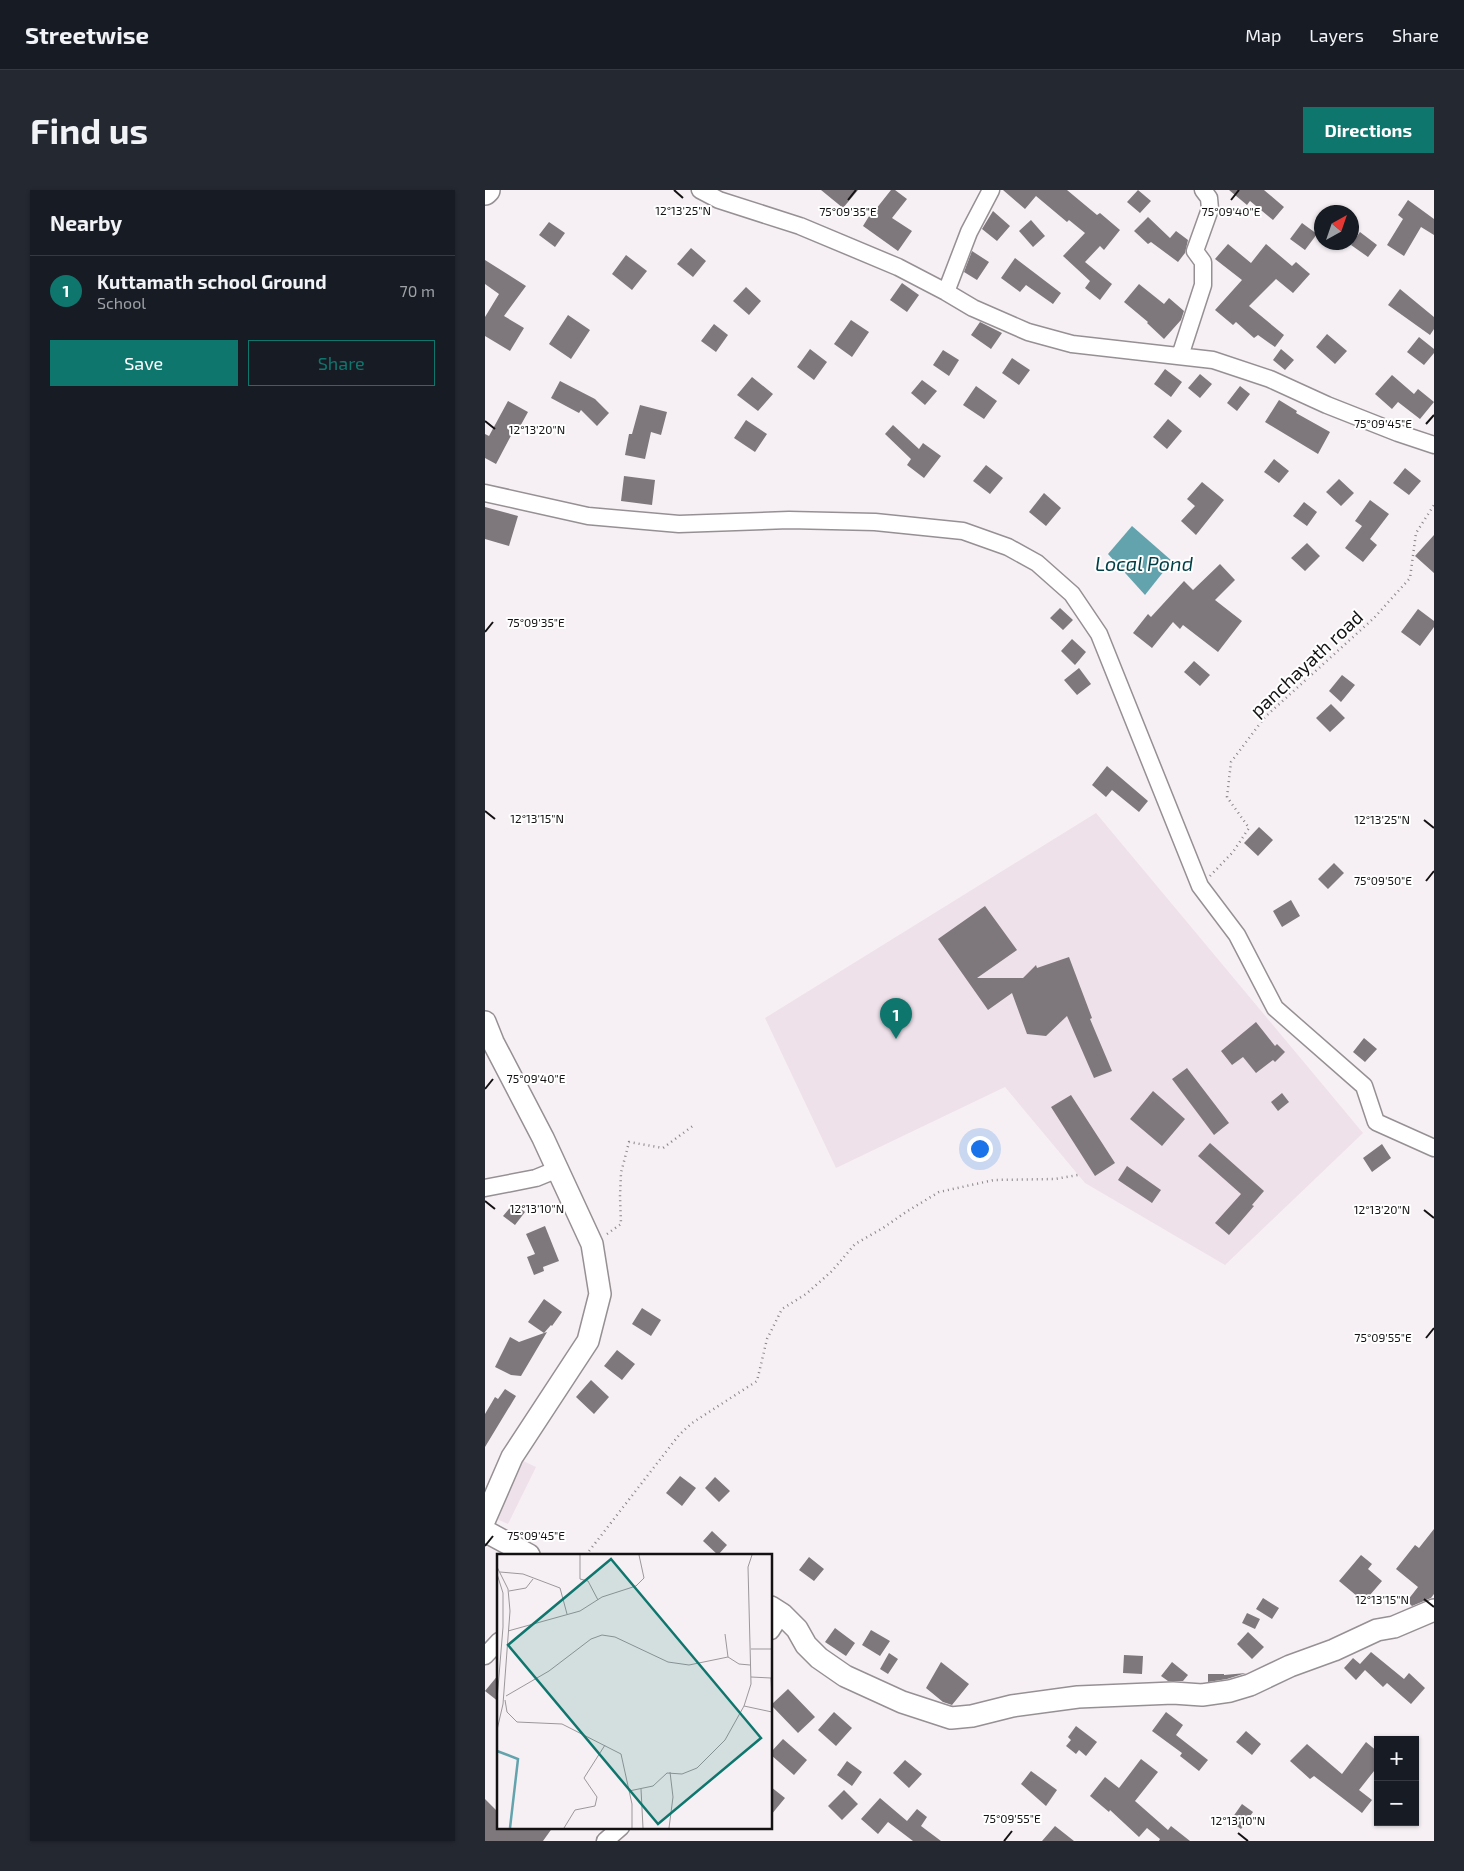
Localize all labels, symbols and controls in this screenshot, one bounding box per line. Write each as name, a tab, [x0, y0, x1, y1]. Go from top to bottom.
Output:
text: Streetwise	[25, 20, 149, 49]
text: Map	[1245, 24, 1281, 46]
text: Layers	[1309, 24, 1364, 46]
text: Share	[1392, 24, 1439, 46]
button: Directions	[1303, 107, 1434, 153]
text: Find us	[30, 109, 148, 151]
text: 12°13'25"N	[655, 203, 711, 217]
text: 75°09'35"E	[819, 204, 877, 218]
text: 75°09'40"E	[1202, 204, 1261, 218]
north arrow	[1314, 205, 1359, 250]
text: Nearby	[50, 210, 122, 235]
text: Kuttamath school Ground	[97, 270, 327, 293]
text: 1	[63, 281, 69, 300]
text: 70 m	[400, 281, 435, 300]
text: School	[97, 293, 146, 312]
button: Save	[50, 340, 238, 386]
button: Share	[248, 340, 435, 386]
text: 75°09'45"E	[1354, 416, 1412, 430]
text: 12°13'20"N	[509, 422, 565, 436]
water label: Local Pond	[1095, 551, 1194, 575]
street label: panchayath road	[1245, 605, 1367, 721]
text: 75°09'35"E	[507, 615, 565, 629]
text: 12°13'15"N	[510, 811, 564, 825]
text: 12°13'25"N	[1354, 812, 1410, 826]
text: 75°09'50"E	[1354, 873, 1412, 887]
pin: 1	[880, 998, 912, 1039]
text: 75°09'40"E	[507, 1071, 566, 1085]
your location	[967, 1136, 993, 1162]
text: 12°13'10"N	[510, 1201, 564, 1215]
text: 12°13'20"N	[1354, 1202, 1410, 1216]
text: 75°09'55"E	[1354, 1330, 1412, 1344]
text: 75°09'45"E	[507, 1528, 565, 1542]
inset map	[497, 1554, 773, 1828]
text: 12°13'15"N	[1355, 1592, 1409, 1606]
map controls	[1374, 1736, 1419, 1826]
button: +	[1374, 1736, 1419, 1781]
button: −	[1374, 1781, 1419, 1826]
text: 75°09'55"E	[983, 1811, 1041, 1825]
text: 12°13'10"N	[1211, 1813, 1265, 1827]

